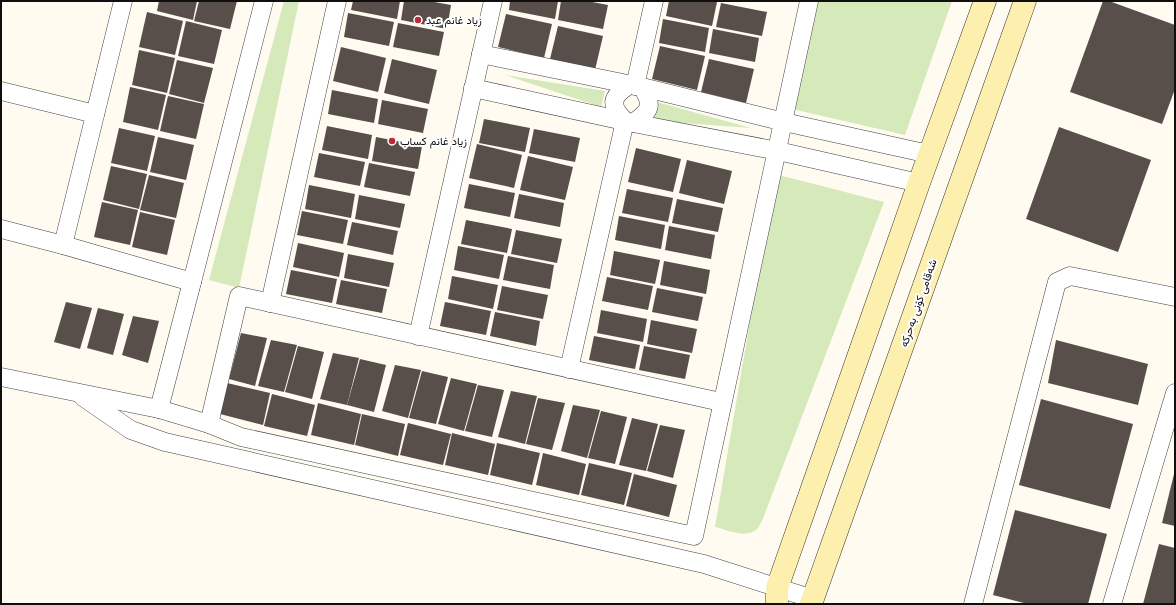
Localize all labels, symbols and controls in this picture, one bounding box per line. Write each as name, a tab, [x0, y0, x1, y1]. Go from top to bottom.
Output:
place label: زياد غانم عبد	[426, 13, 482, 28]
marker: زياد غانم عبد	[413, 15, 423, 25]
place label: زياد غانم كساب	[400, 134, 467, 149]
marker: زياد غانم كساب	[387, 136, 397, 146]
street label: شەقامی کۆنی بەحرکە	[896, 257, 940, 349]

